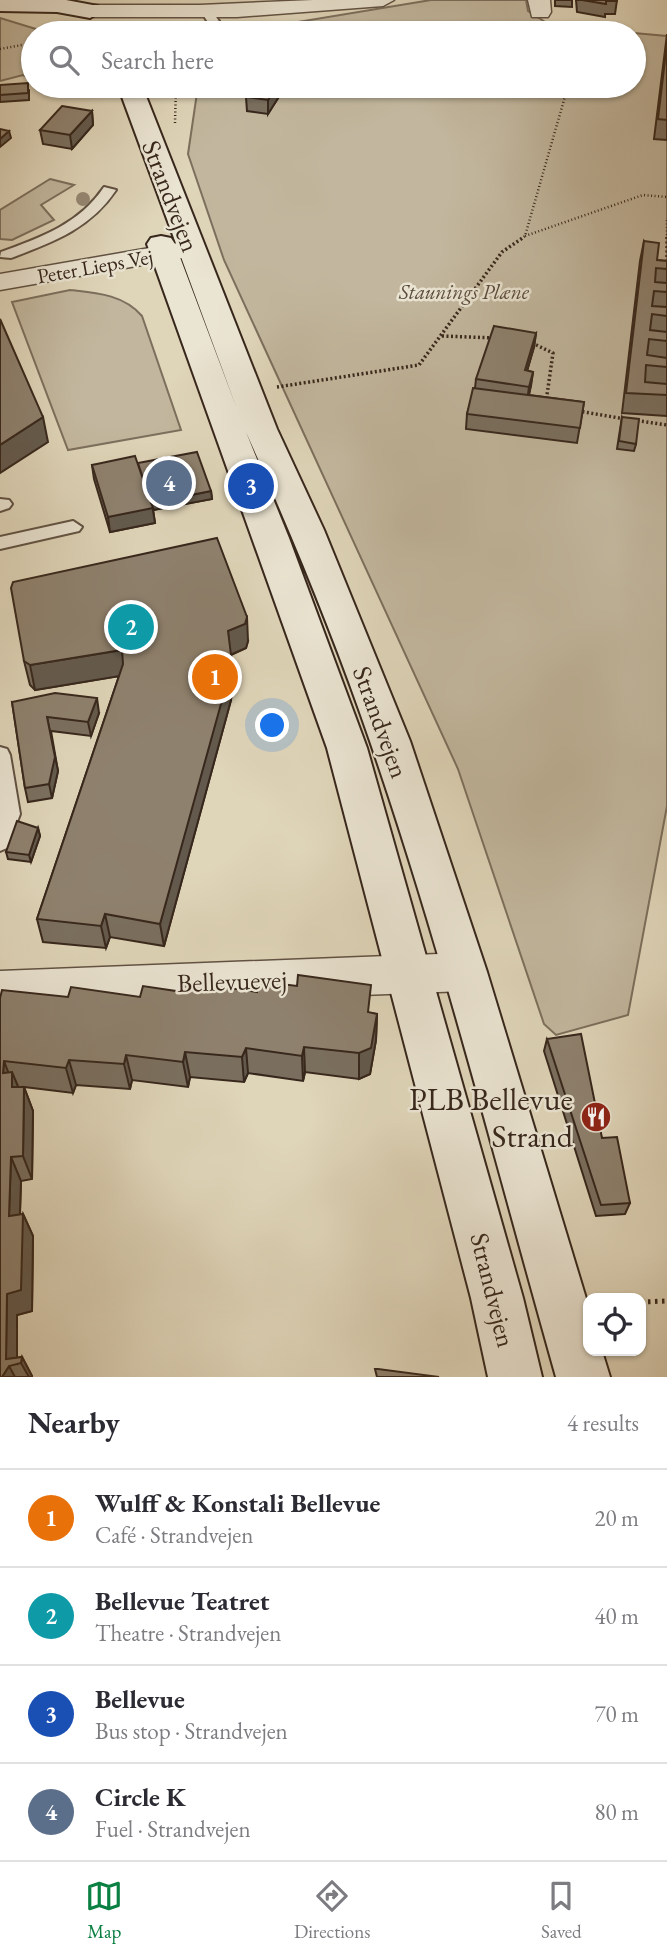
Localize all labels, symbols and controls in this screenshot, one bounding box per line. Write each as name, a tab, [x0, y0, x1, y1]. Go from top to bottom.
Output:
search box	[21, 21, 646, 98]
icon: search	[45, 41, 83, 79]
text: Search here	[101, 43, 214, 77]
street label: Strandvejen	[134, 135, 208, 257]
street label: Peter Lieps Vej	[35, 243, 155, 289]
park label: Staunings Plæne	[398, 278, 530, 305]
pin: 4	[146, 457, 192, 509]
pin: 3	[228, 460, 274, 512]
pin: 2	[108, 601, 154, 653]
pin: 1	[192, 651, 238, 703]
street label: Strandvejen	[345, 661, 417, 783]
your location	[255, 708, 289, 742]
street label: Bellevuevej	[176, 962, 288, 1000]
place label: PLB Bellevue Strand	[409, 1078, 574, 1157]
restaurant icon: PLB Bellevue Strand	[579, 1100, 613, 1134]
street label: Strandvejen	[462, 1229, 524, 1351]
map controls	[583, 1293, 646, 1356]
button: locate	[583, 1293, 646, 1356]
text: Nearby	[28, 1403, 120, 1442]
text: 4 results	[567, 1408, 639, 1438]
text: Wulff & Konstali Bellevue	[95, 1486, 380, 1520]
text: 1	[45, 1503, 57, 1533]
text: 20 m	[594, 1503, 639, 1533]
text: Café · Strandvejen	[95, 1520, 253, 1550]
text: Bellevue Teatret	[95, 1584, 270, 1618]
text: 2	[45, 1601, 57, 1631]
text: 40 m	[594, 1601, 639, 1631]
text: Theatre · Strandvejen	[95, 1618, 281, 1648]
text: Bellevue	[95, 1682, 185, 1716]
text: 3	[45, 1699, 57, 1729]
text: 70 m	[594, 1699, 639, 1729]
text: Bus stop · Strandvejen	[95, 1716, 288, 1746]
text: Circle K	[95, 1780, 186, 1814]
text: 4	[45, 1797, 57, 1827]
text: 80 m	[594, 1797, 639, 1827]
text: Fuel · Strandvejen	[95, 1814, 251, 1844]
tab: Map	[85, 1877, 123, 1944]
tab: Directions	[294, 1877, 370, 1944]
tab: Saved	[541, 1877, 582, 1944]

